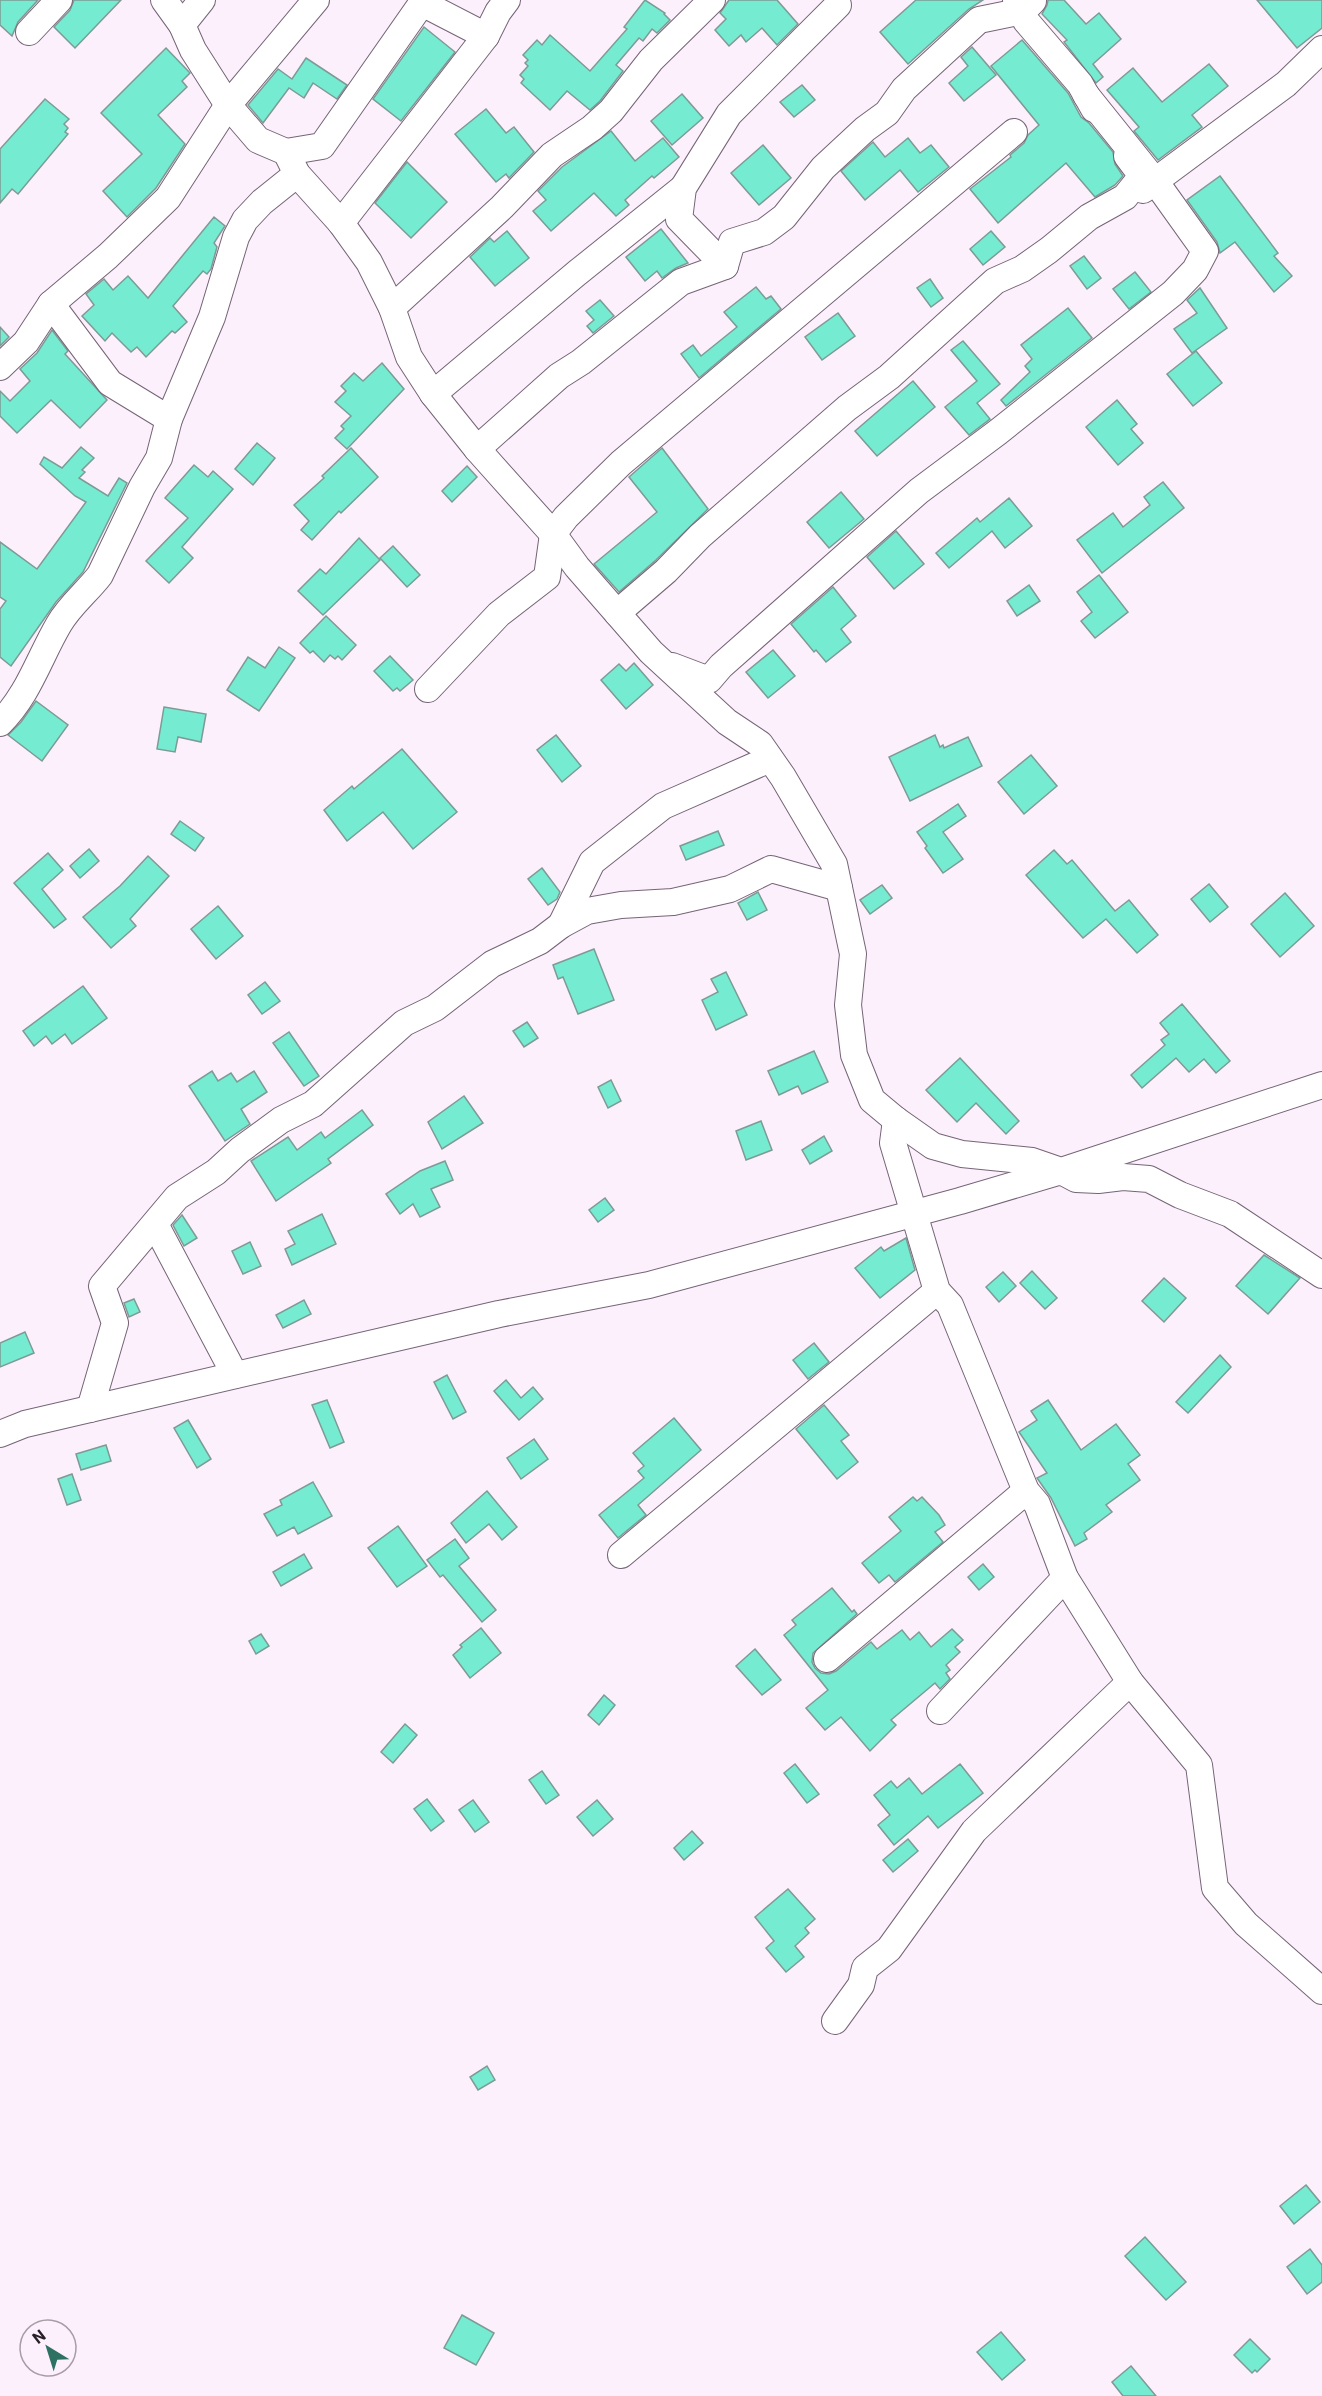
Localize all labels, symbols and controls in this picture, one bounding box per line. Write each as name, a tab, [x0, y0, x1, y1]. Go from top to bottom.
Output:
north arrow	[18, 2318, 78, 2378]
text: N	[29, 2326, 49, 2348]

